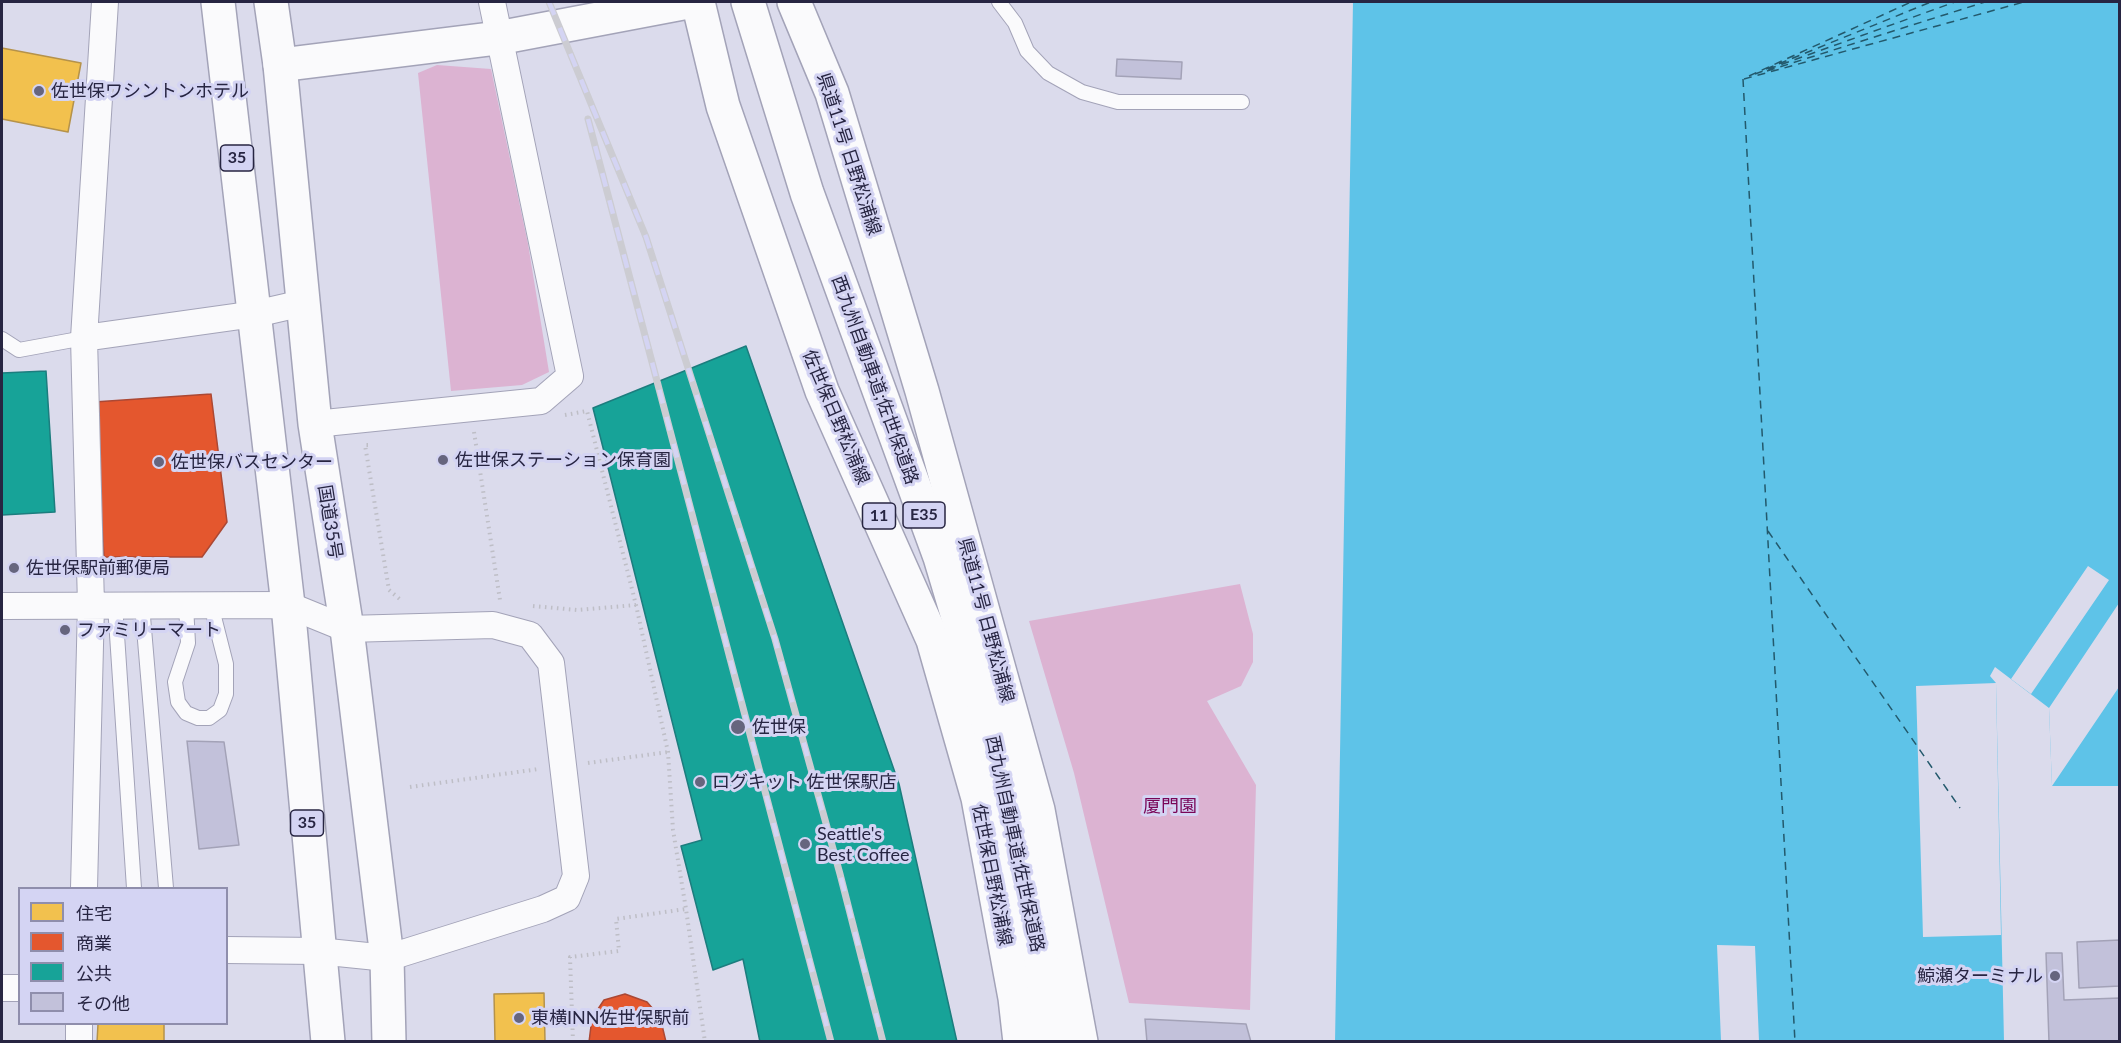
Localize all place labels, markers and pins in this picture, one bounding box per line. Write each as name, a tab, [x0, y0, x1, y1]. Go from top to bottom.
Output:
place label: 佐世保ワシントンホテル	[51, 80, 249, 102]
marker: 佐世保ワシントンホテル	[32, 84, 46, 98]
place label: 佐世保ステーション保育園	[455, 449, 671, 471]
place label: 佐世保バスセンター	[171, 451, 333, 473]
marker: 佐世保ステーション保育園	[436, 453, 450, 467]
marker: 佐世保バスセンター	[152, 455, 166, 469]
place label: 佐世保駅前郵便局	[26, 557, 170, 579]
marker: 佐世保駅前郵便局	[7, 561, 21, 575]
place label: ファミリーマート	[77, 619, 221, 641]
marker: ファミリーマート	[58, 623, 72, 637]
place label: 佐世保	[752, 716, 806, 738]
marker: 佐世保	[729, 718, 747, 736]
place label: ログキット 佐世保駅店	[712, 771, 897, 793]
marker: ログキット 佐世保駅店	[693, 775, 707, 789]
place label: Seattle's Best Coffee	[817, 823, 909, 866]
marker: Seattle's Best Coffee	[798, 837, 812, 851]
place label: 鯨瀬ターミナル	[1917, 965, 2043, 987]
marker: 鯨瀬ターミナル	[2048, 969, 2062, 983]
place label: 東横INN佐世保駅前	[531, 1007, 690, 1029]
marker: 東横INN佐世保駅前	[512, 1011, 526, 1025]

